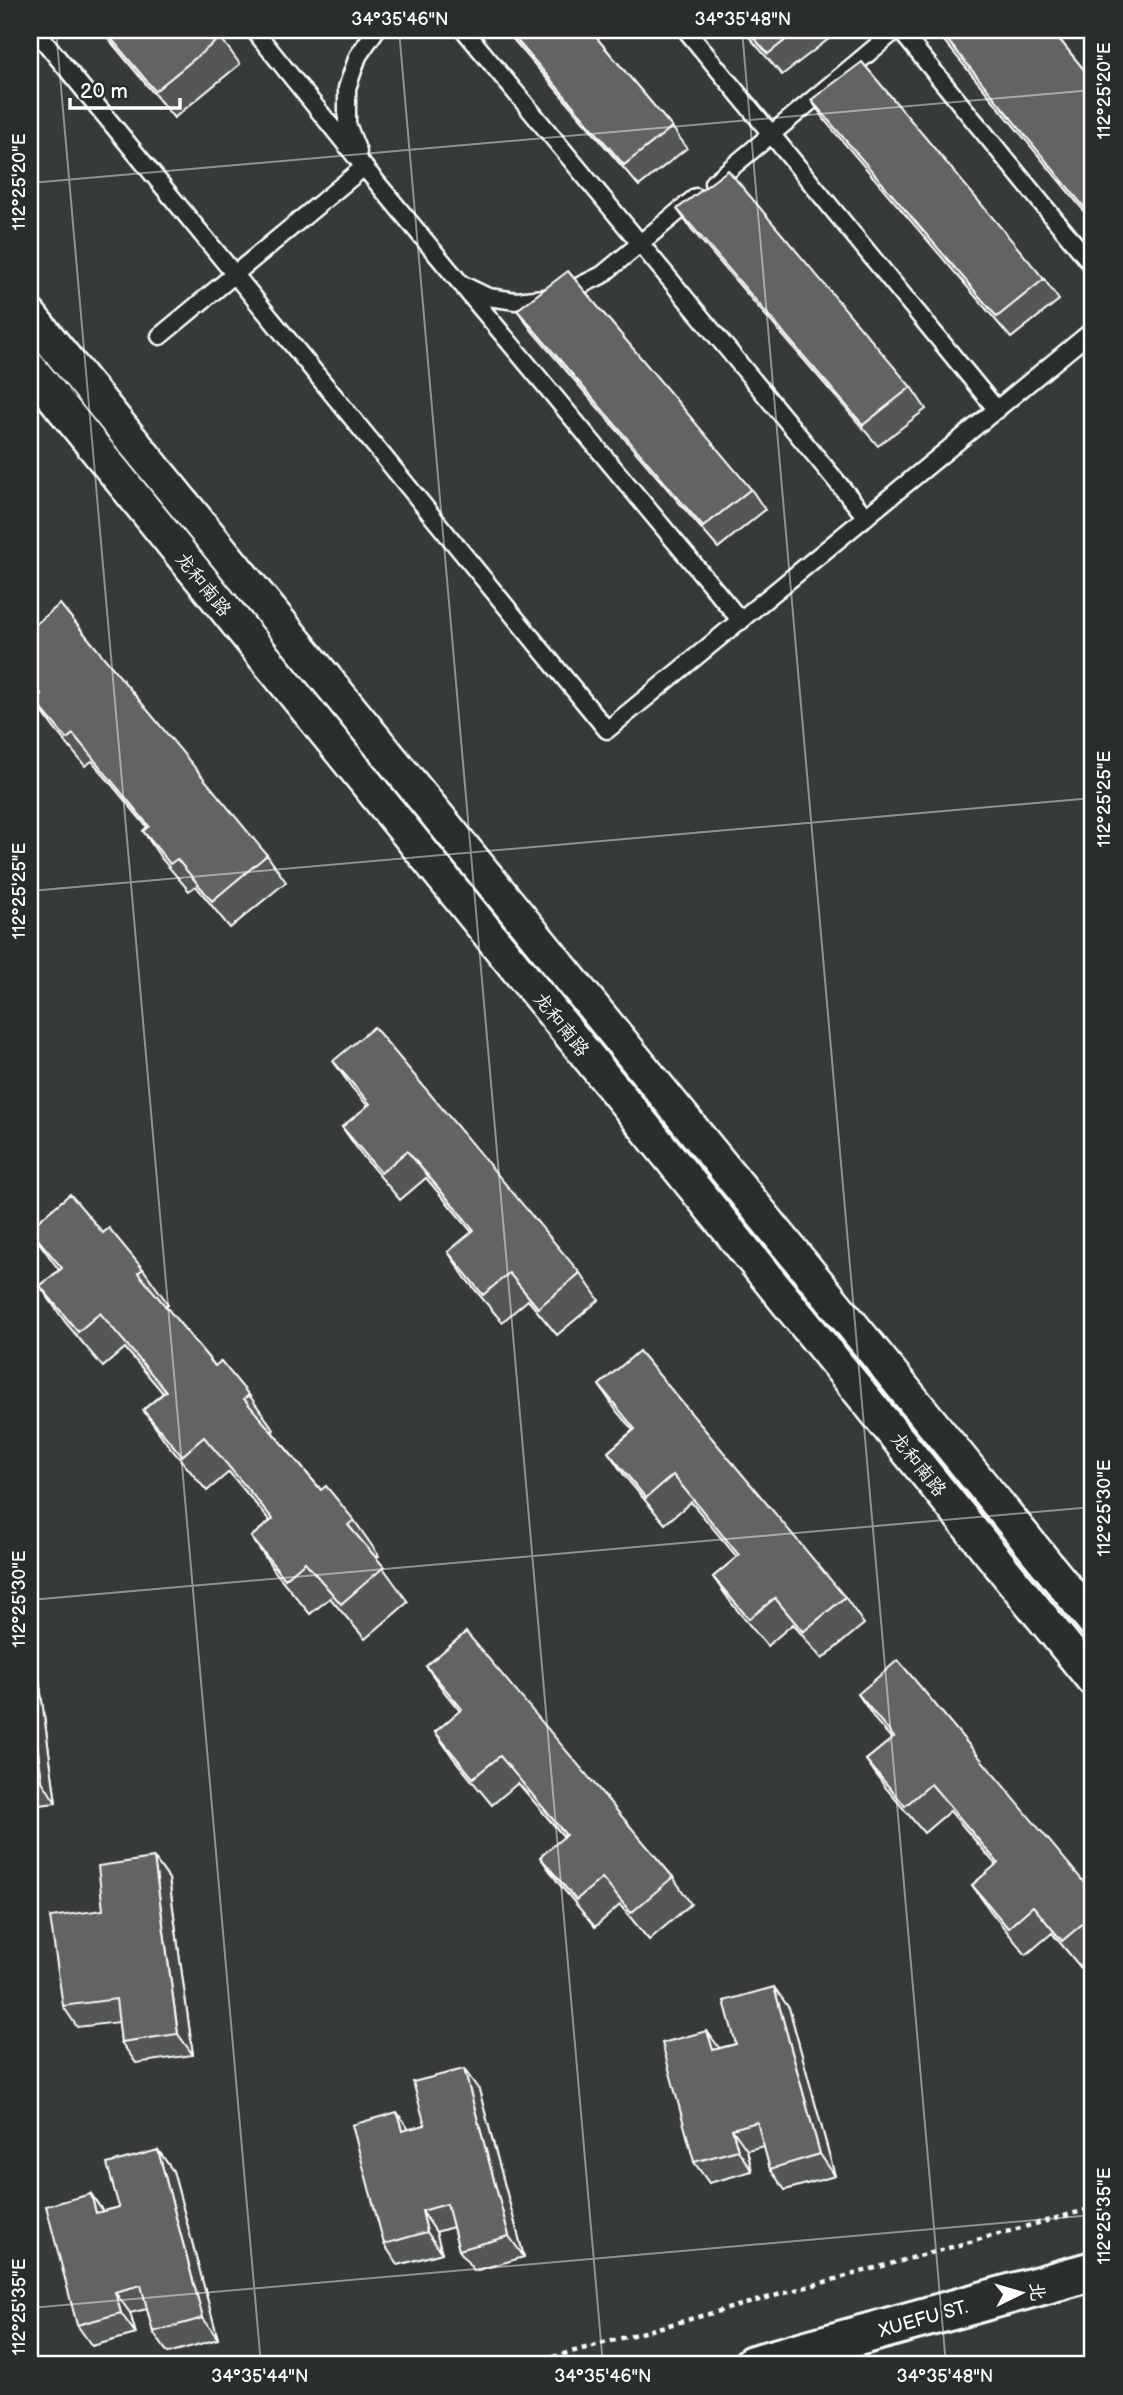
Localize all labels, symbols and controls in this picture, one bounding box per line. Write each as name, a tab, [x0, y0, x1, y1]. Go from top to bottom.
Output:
text: 34°35'46"N	[351, 9, 449, 30]
text: 34°35'48"N	[695, 9, 791, 30]
text: 112°25'20"E	[1094, 42, 1115, 140]
scale bar	[70, 66, 180, 110]
text: 20 m	[80, 79, 128, 104]
text: 112°25'20"E	[9, 133, 30, 231]
street label: 龙和南路	[170, 548, 236, 622]
text: 112°25'25"E	[1094, 750, 1115, 847]
text: 112°25'25"E	[9, 842, 30, 939]
street label: 龙和南路	[528, 988, 594, 1062]
street label: 龙和南路	[885, 1428, 951, 1502]
text: 112°25'30"E	[1094, 1459, 1115, 1557]
text: 112°25'30"E	[9, 1550, 30, 1648]
text: 112°25'35"E	[1094, 2167, 1115, 2265]
text: 112°25'35"E	[9, 2258, 30, 2356]
north arrow	[986, 2258, 1056, 2328]
text: 北	[1024, 2281, 1049, 2302]
street label: XUEFU ST.	[875, 2296, 970, 2343]
text: 34°35'44"N	[211, 2366, 309, 2387]
text: 34°35'46"N	[554, 2366, 652, 2387]
text: 34°35'48"N	[897, 2366, 993, 2387]

